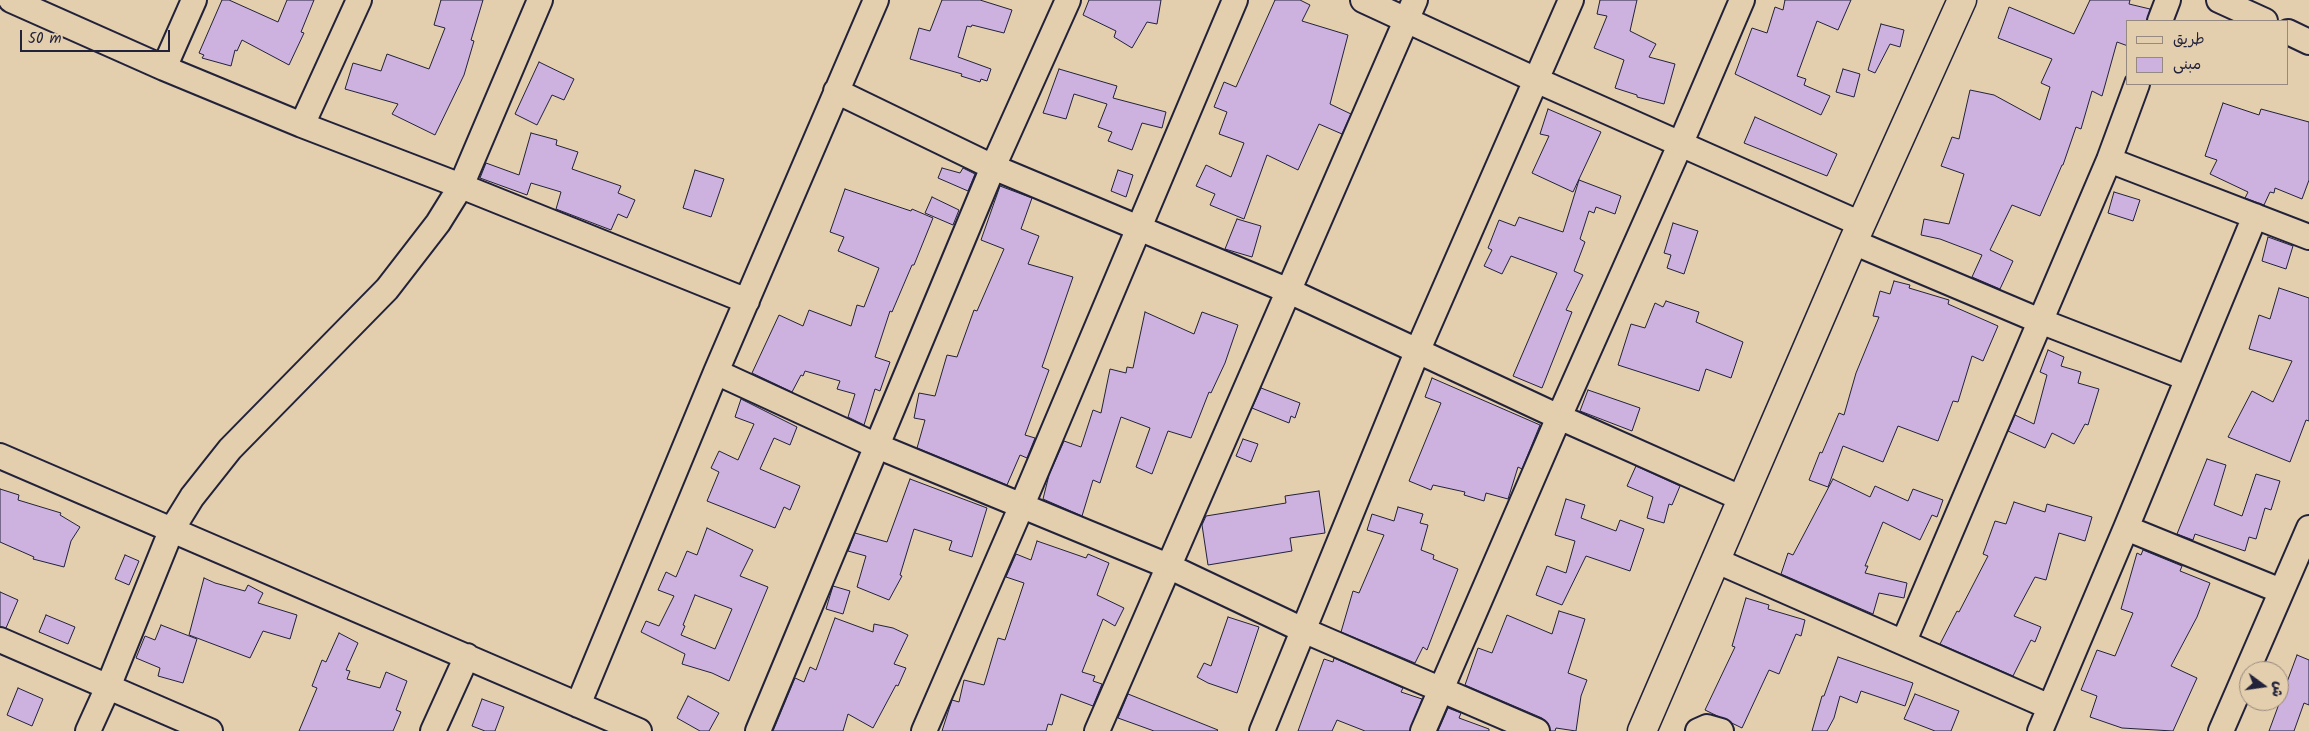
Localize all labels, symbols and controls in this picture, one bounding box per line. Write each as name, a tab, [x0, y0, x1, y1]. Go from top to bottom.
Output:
scale bar	[22, 20, 172, 52]
legend	[2126, 20, 2289, 85]
text: 50 m	[28, 27, 62, 51]
text: طريق	[2173, 28, 2205, 52]
text: مبنى	[2173, 53, 2201, 77]
north arrow	[2239, 661, 2289, 711]
text: ش	[2265, 679, 2290, 700]

